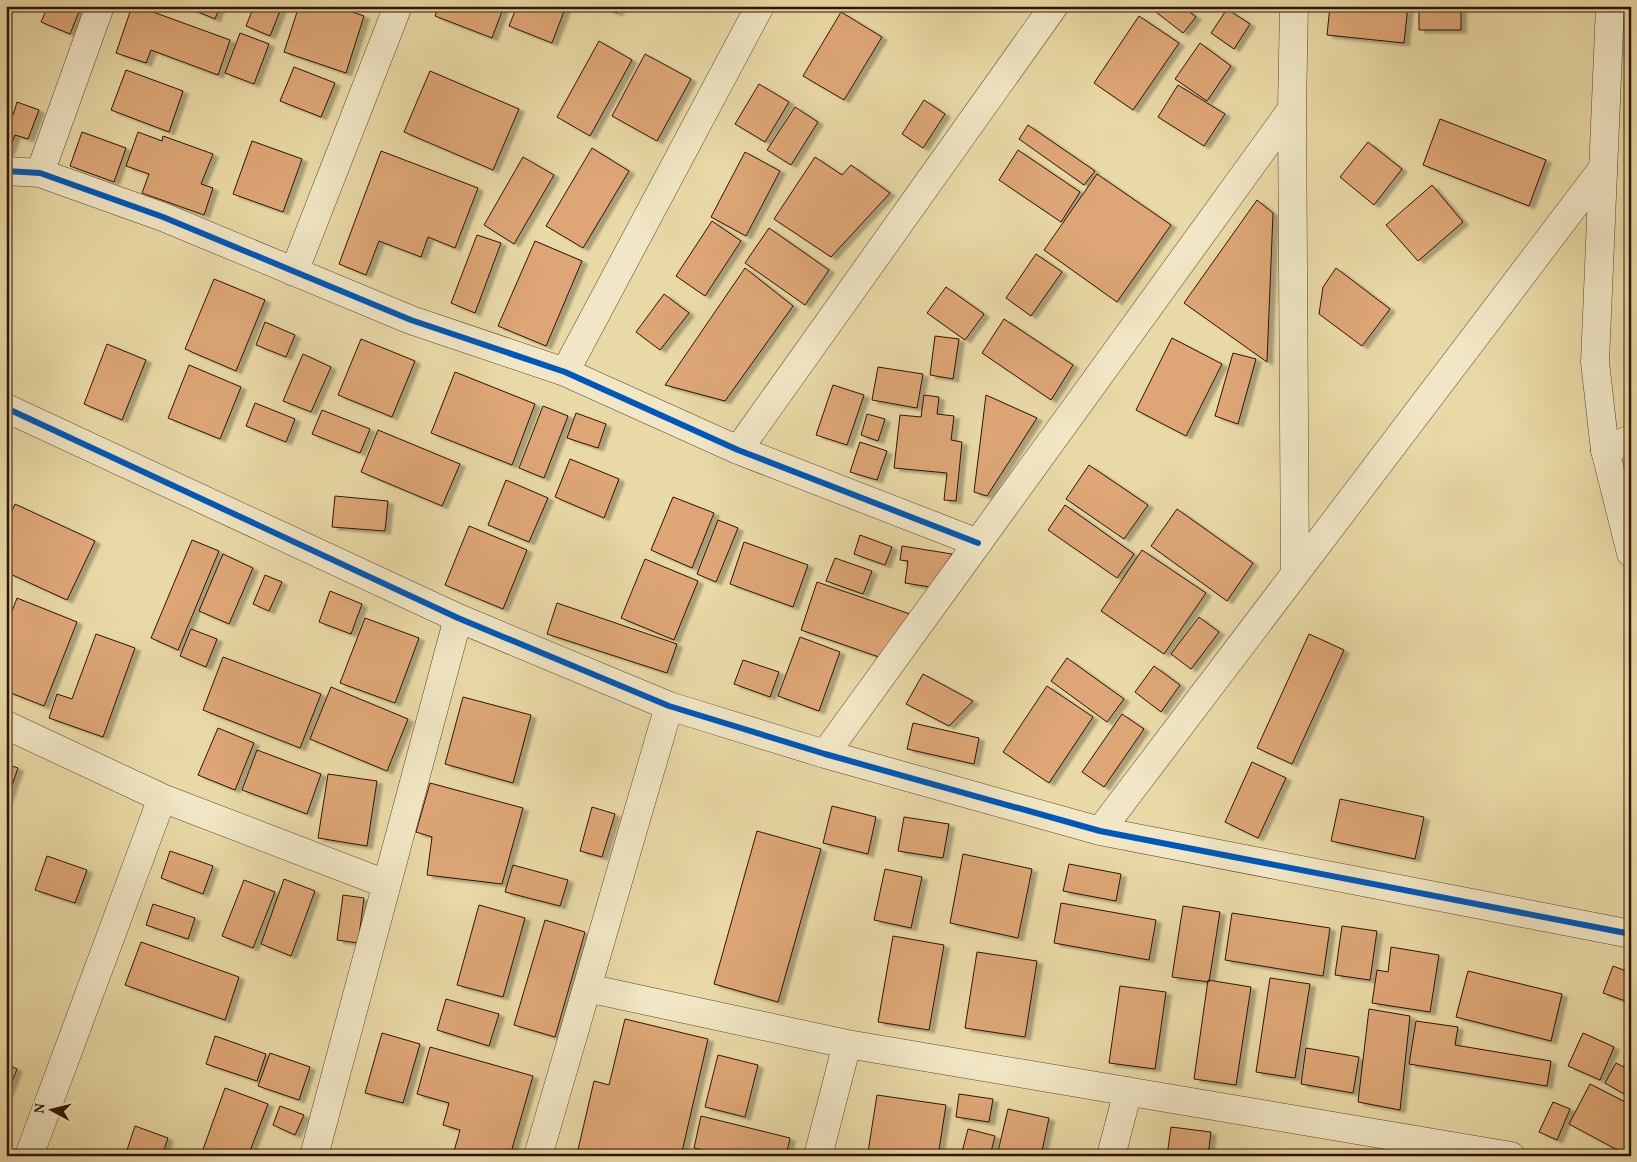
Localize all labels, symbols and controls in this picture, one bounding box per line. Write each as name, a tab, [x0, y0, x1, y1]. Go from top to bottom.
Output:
north arrow	[28, 1084, 78, 1134]
text: N	[31, 1102, 51, 1115]

